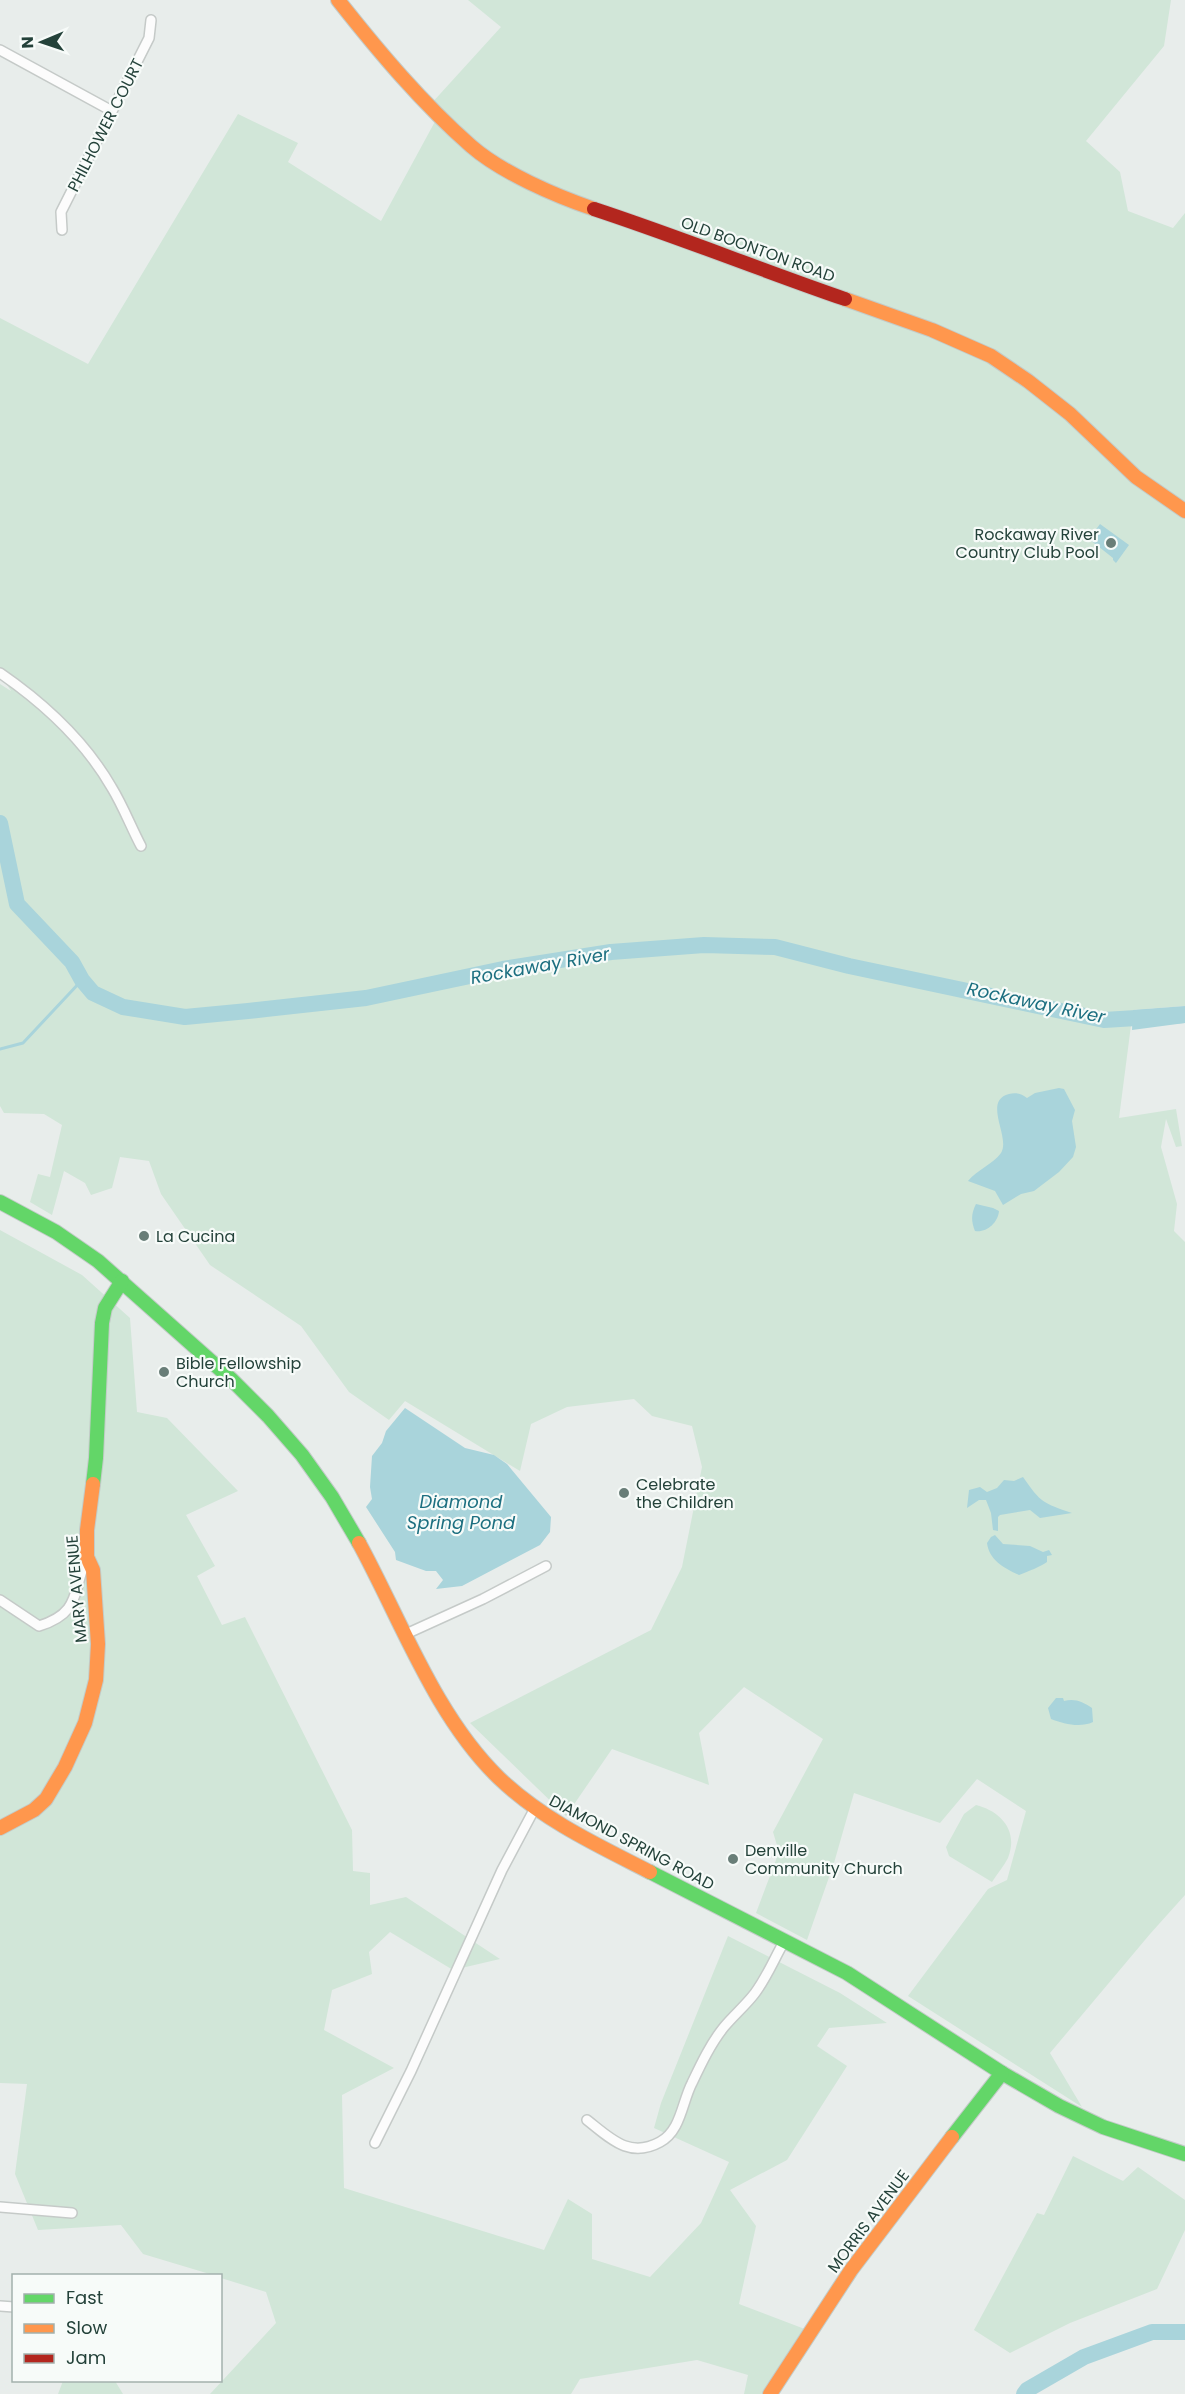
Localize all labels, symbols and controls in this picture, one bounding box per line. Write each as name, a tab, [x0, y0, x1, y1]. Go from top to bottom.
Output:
north arrow	[12, 12, 72, 72]
text: N	[16, 36, 39, 49]
street label: PHILHOWER COURT	[62, 54, 149, 196]
street label: OLD BOONTON ROAD	[678, 211, 838, 288]
place label: Rockaway River Country Club Pool	[956, 523, 1099, 564]
marker: Rockaway River Country Club Pool	[1104, 536, 1118, 550]
water label: Rockaway River	[469, 941, 613, 990]
water label: Rockaway River	[965, 976, 1109, 1030]
place label: La Cucina	[156, 1225, 235, 1248]
marker: La Cucina	[137, 1229, 151, 1243]
place label: Bible Fellowship Church	[176, 1352, 301, 1393]
marker: Bible Fellowship Church	[157, 1365, 171, 1379]
place label: Celebrate the Children	[636, 1473, 734, 1514]
marker: Celebrate the Children	[617, 1486, 631, 1500]
water label: Diamond Spring Pond	[407, 1489, 516, 1535]
street label: MARY AVENUE	[60, 1534, 93, 1644]
street label: DIAMOND SPRING ROAD	[545, 1789, 718, 1896]
place label: Denville Community Church	[745, 1839, 903, 1880]
marker: Denville Community Church	[726, 1852, 740, 1866]
street label: MORRIS AVENUE	[822, 2165, 915, 2278]
legend	[12, 2274, 222, 2382]
text: Fast	[66, 2285, 103, 2310]
text: Slow	[66, 2315, 108, 2340]
text: Jam	[66, 2345, 106, 2370]

